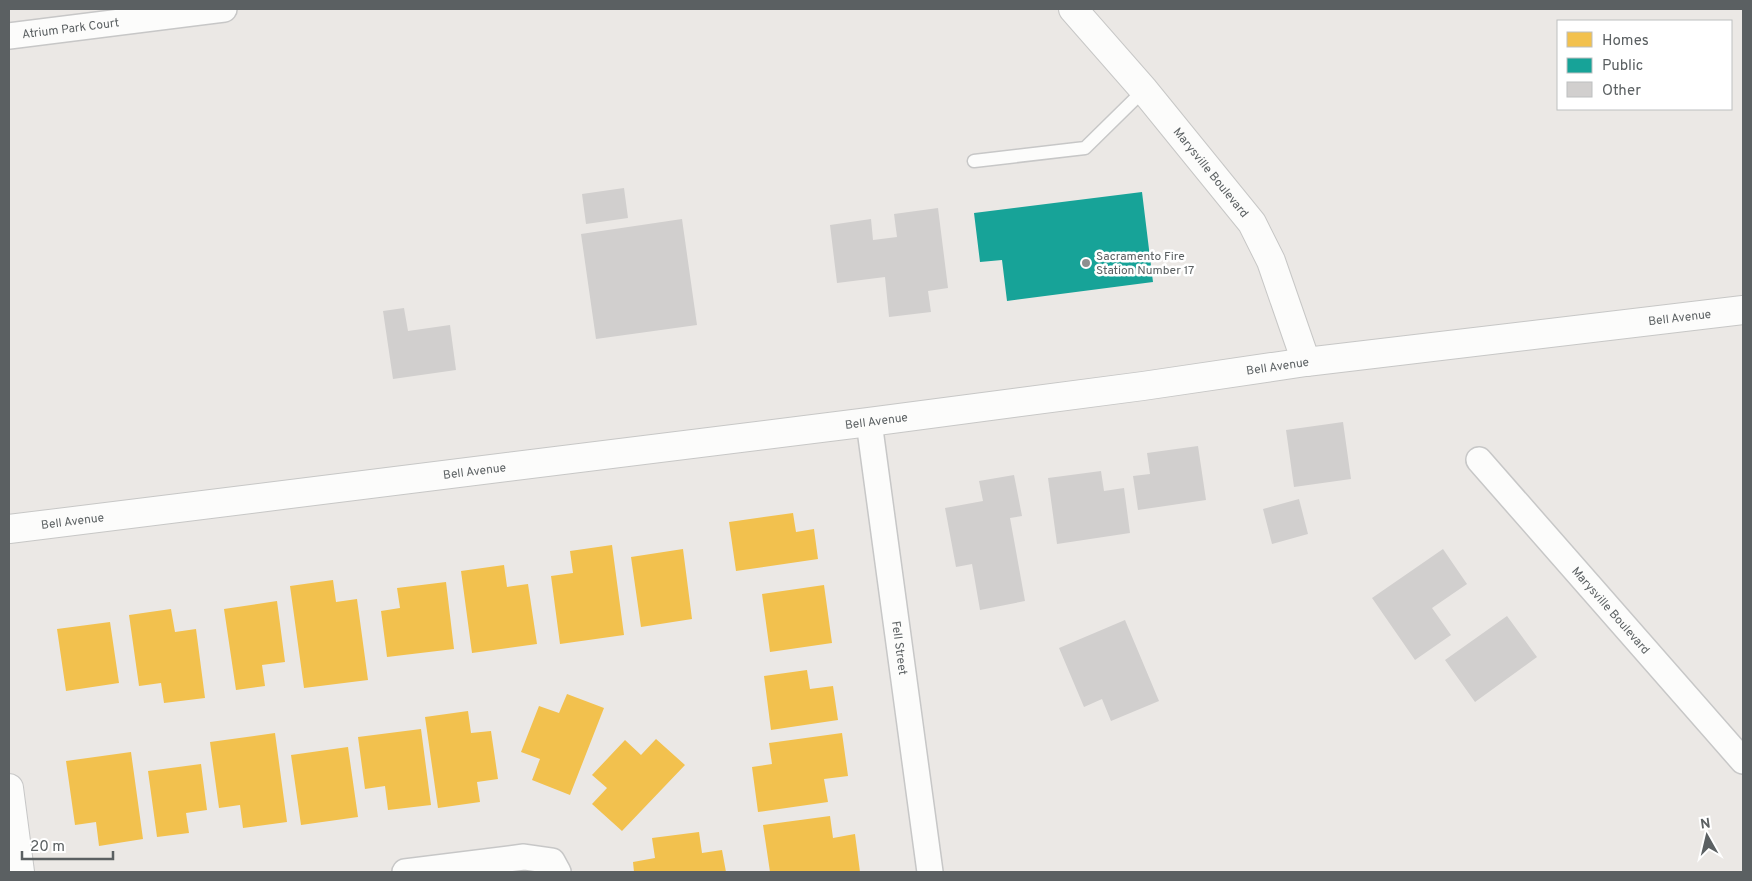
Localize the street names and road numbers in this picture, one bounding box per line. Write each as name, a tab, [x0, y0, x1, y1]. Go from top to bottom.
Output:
street label: Atrium Park Court	[21, 15, 120, 43]
street label: Marysville Boulevard	[1169, 125, 1251, 221]
street label: Bell Avenue	[1647, 307, 1712, 330]
street label: Bell Avenue	[1245, 355, 1310, 380]
street label: Bell Avenue	[844, 410, 909, 434]
street label: Bell Avenue	[442, 460, 507, 484]
street label: Bell Avenue	[40, 510, 105, 534]
street label: Marysville Boulevard	[1567, 564, 1653, 658]
street label: Fell Street	[887, 620, 910, 676]

